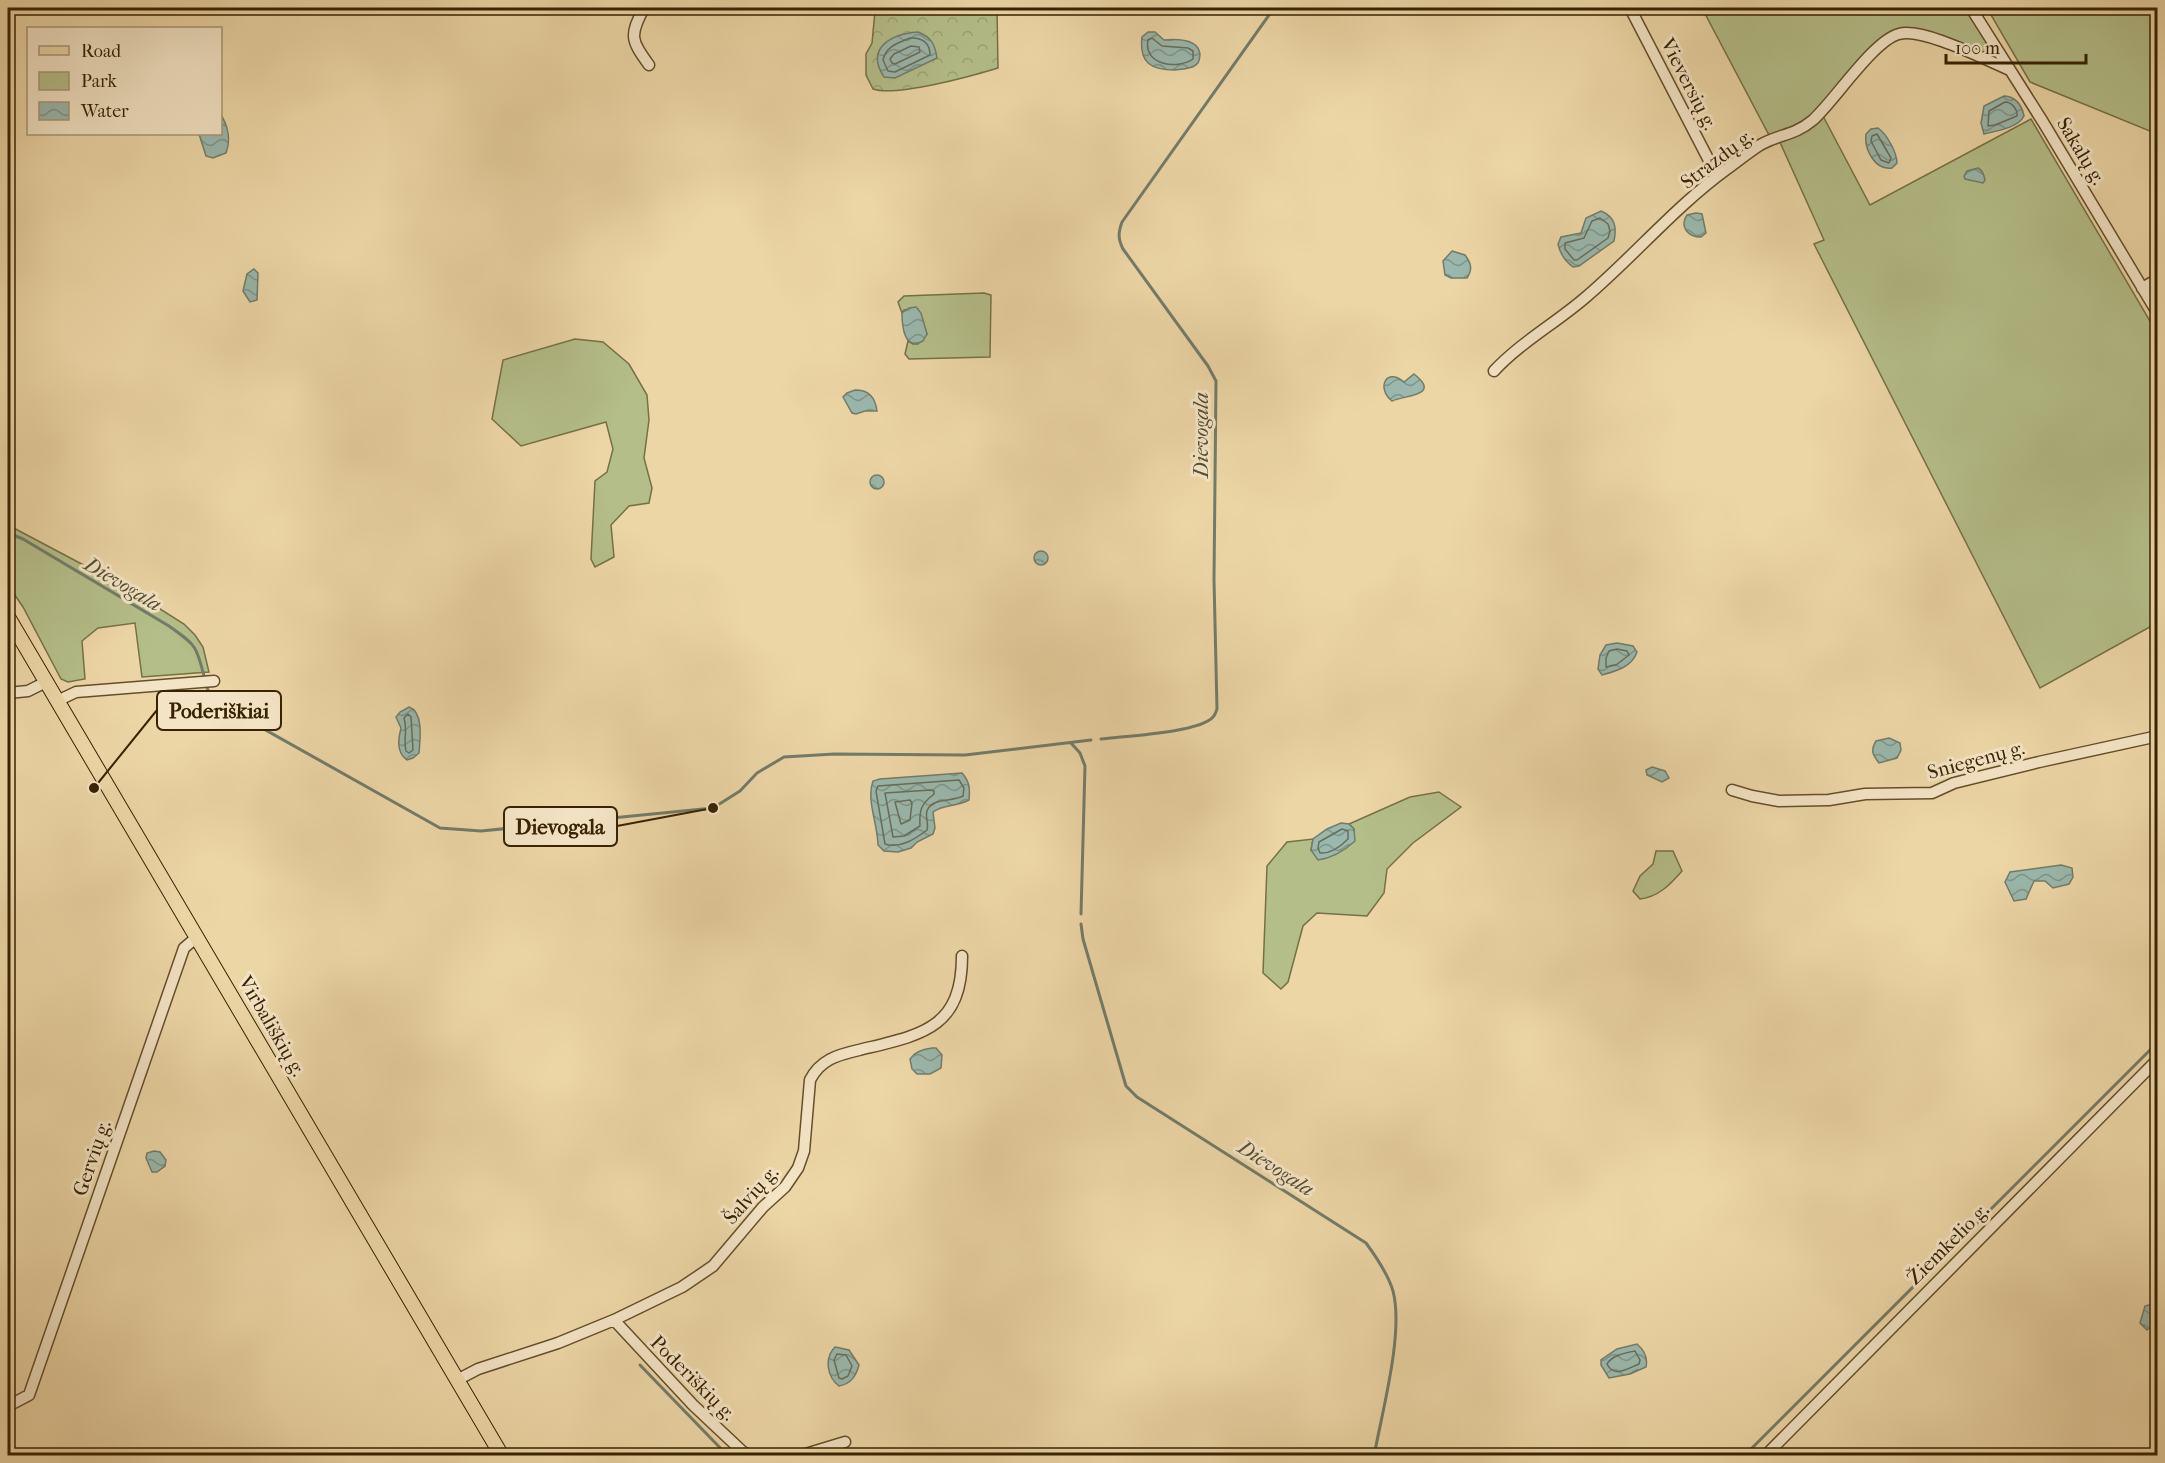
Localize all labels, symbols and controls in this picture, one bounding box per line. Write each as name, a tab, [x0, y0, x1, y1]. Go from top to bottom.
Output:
legend	[27, 27, 222, 135]
scale bar	[1946, 27, 2086, 65]
street label: Vieversių g.	[1656, 33, 1722, 134]
text: 100 m	[1955, 38, 2000, 59]
text: Road	[81, 41, 121, 62]
text: Park	[81, 71, 118, 92]
text: Water	[80, 101, 129, 122]
street label: Sakalų g.	[2052, 113, 2110, 189]
street label: Strazdų g.	[1676, 124, 1758, 194]
water label: Dievogala	[1189, 392, 1213, 480]
water label: Dievogala	[79, 551, 166, 616]
callout: Poderiškiai	[157, 691, 281, 730]
text: Poderiškiai	[169, 699, 270, 723]
street label: Sniegenų g.	[1925, 736, 2027, 784]
callout: Dievogala	[504, 807, 617, 846]
text: Dievogala	[515, 815, 606, 839]
street label: Virbališkių g.	[234, 971, 310, 1080]
street label: Gervių g.	[68, 1117, 116, 1199]
water label: Dievogala	[1232, 1134, 1318, 1201]
street label: Šalvių g.	[718, 1160, 783, 1229]
street label: Žiemkelio g.	[1902, 1198, 1994, 1290]
street label: Poderiškių g.	[646, 1331, 740, 1425]

